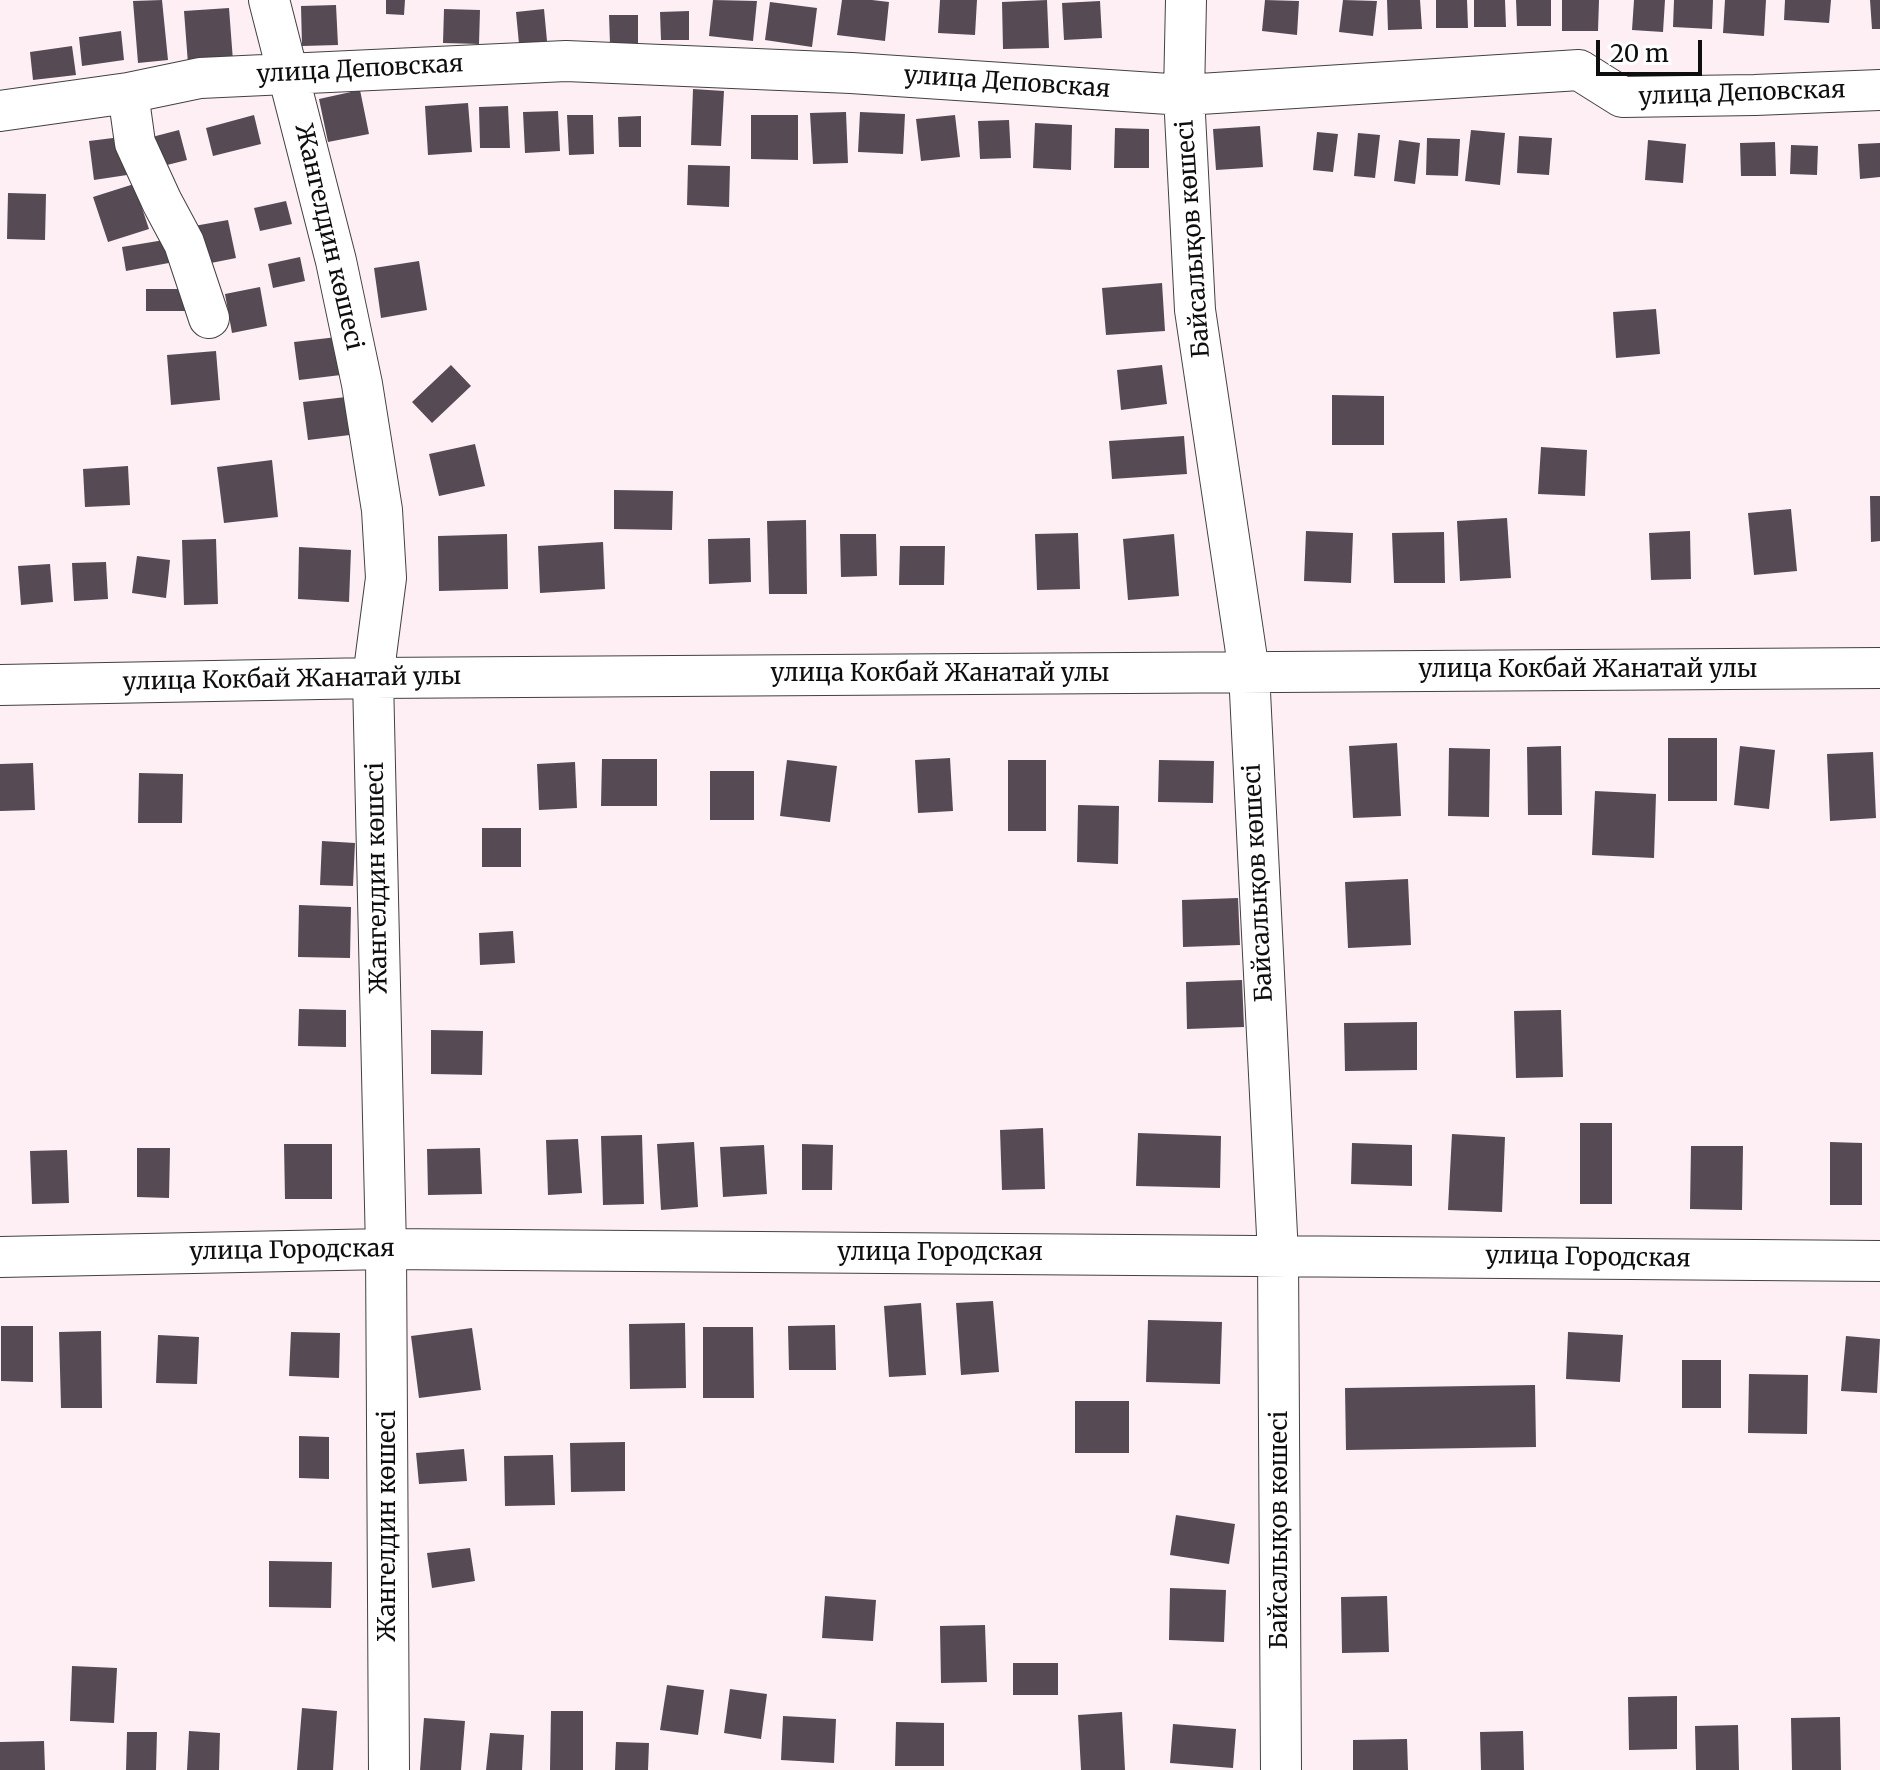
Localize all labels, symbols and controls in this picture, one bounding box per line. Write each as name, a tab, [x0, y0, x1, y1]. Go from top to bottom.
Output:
scale bar	[1600, 24, 1706, 74]
text: 20 m	[1610, 38, 1669, 69]
street label: улица Деповская	[256, 50, 464, 90]
street label: улица Деповская	[903, 61, 1111, 105]
street label: улица Деповская	[1638, 76, 1846, 112]
street label: Байсалықов көшесі	[1171, 119, 1217, 359]
street label: Жангелдин көшесі	[288, 121, 368, 353]
street label: улица Кокбай Жанатай улы	[1419, 656, 1757, 684]
street label: улица Кокбай Жанатай улы	[771, 660, 1109, 688]
street label: улица Кокбай Жанатай улы	[122, 663, 462, 697]
street label: Жангелдин көшесі	[362, 762, 394, 994]
street label: Байсалықов көшесі	[1238, 763, 1280, 1003]
street label: улица Городская	[189, 1235, 395, 1267]
street label: улица Городская	[837, 1239, 1043, 1267]
street label: улица Городская	[1485, 1242, 1691, 1274]
street label: Жангелдин көшесі	[374, 1410, 402, 1642]
street label: Байсалықов көшесі	[1266, 1411, 1294, 1649]

